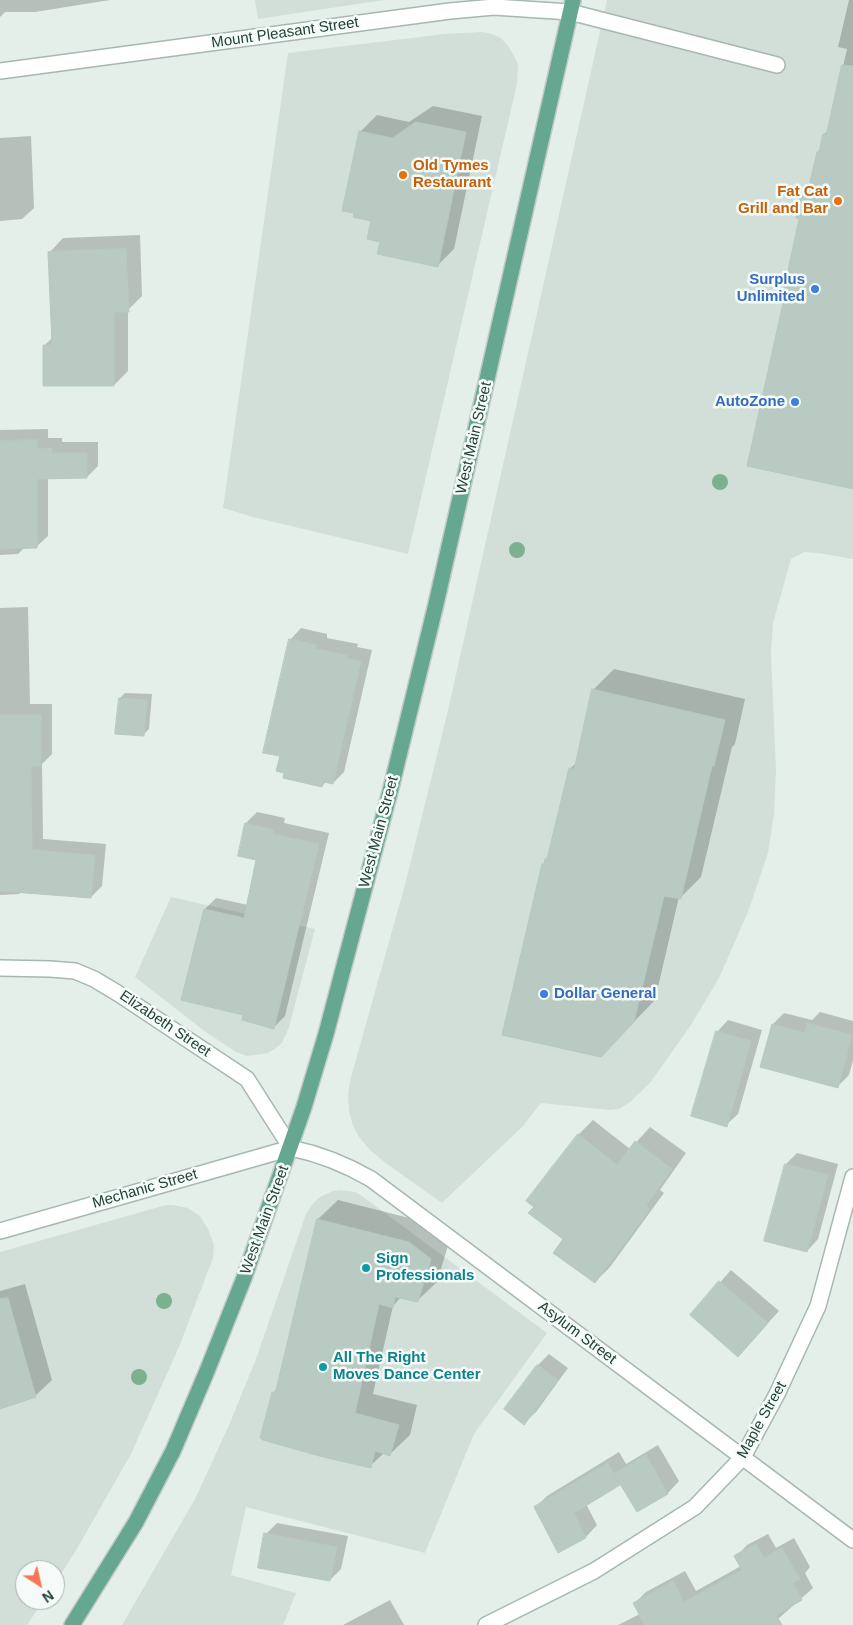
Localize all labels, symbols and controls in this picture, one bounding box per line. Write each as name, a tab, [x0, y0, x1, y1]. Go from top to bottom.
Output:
street label: Mount Pleasant Street	[210, 14, 360, 52]
place label: Old Tymes Restaurant	[413, 157, 491, 192]
marker: Old Tymes Restaurant	[397, 169, 409, 181]
place label: Fat Cat Grill and Bar	[738, 183, 828, 218]
marker: Fat Cat Grill and Bar	[832, 195, 844, 207]
place label: Surplus Unlimited	[737, 271, 805, 306]
marker: Surplus Unlimited	[809, 283, 821, 295]
street label: West Main Street	[452, 380, 496, 496]
place label: AutoZone	[715, 393, 785, 411]
marker: AutoZone	[789, 396, 801, 408]
street label: West Main Street	[355, 774, 403, 890]
place label: Dollar General	[554, 985, 657, 1003]
street label: Elizabeth Street	[116, 987, 214, 1061]
marker: Dollar General	[538, 988, 550, 1000]
street label: West Main Street	[237, 1163, 293, 1277]
street label: Mechanic Street	[90, 1165, 200, 1213]
place label: Sign Professionals	[376, 1250, 474, 1285]
marker: Sign Professionals	[360, 1262, 372, 1274]
street label: Asylum Street	[534, 1298, 620, 1368]
place label: All The Right Moves Dance Center	[333, 1349, 481, 1384]
marker: All The Right Moves Dance Center	[317, 1361, 329, 1373]
street label: Maple Street	[734, 1378, 790, 1462]
north arrow	[15, 1560, 65, 1610]
text: N	[39, 1587, 57, 1606]

